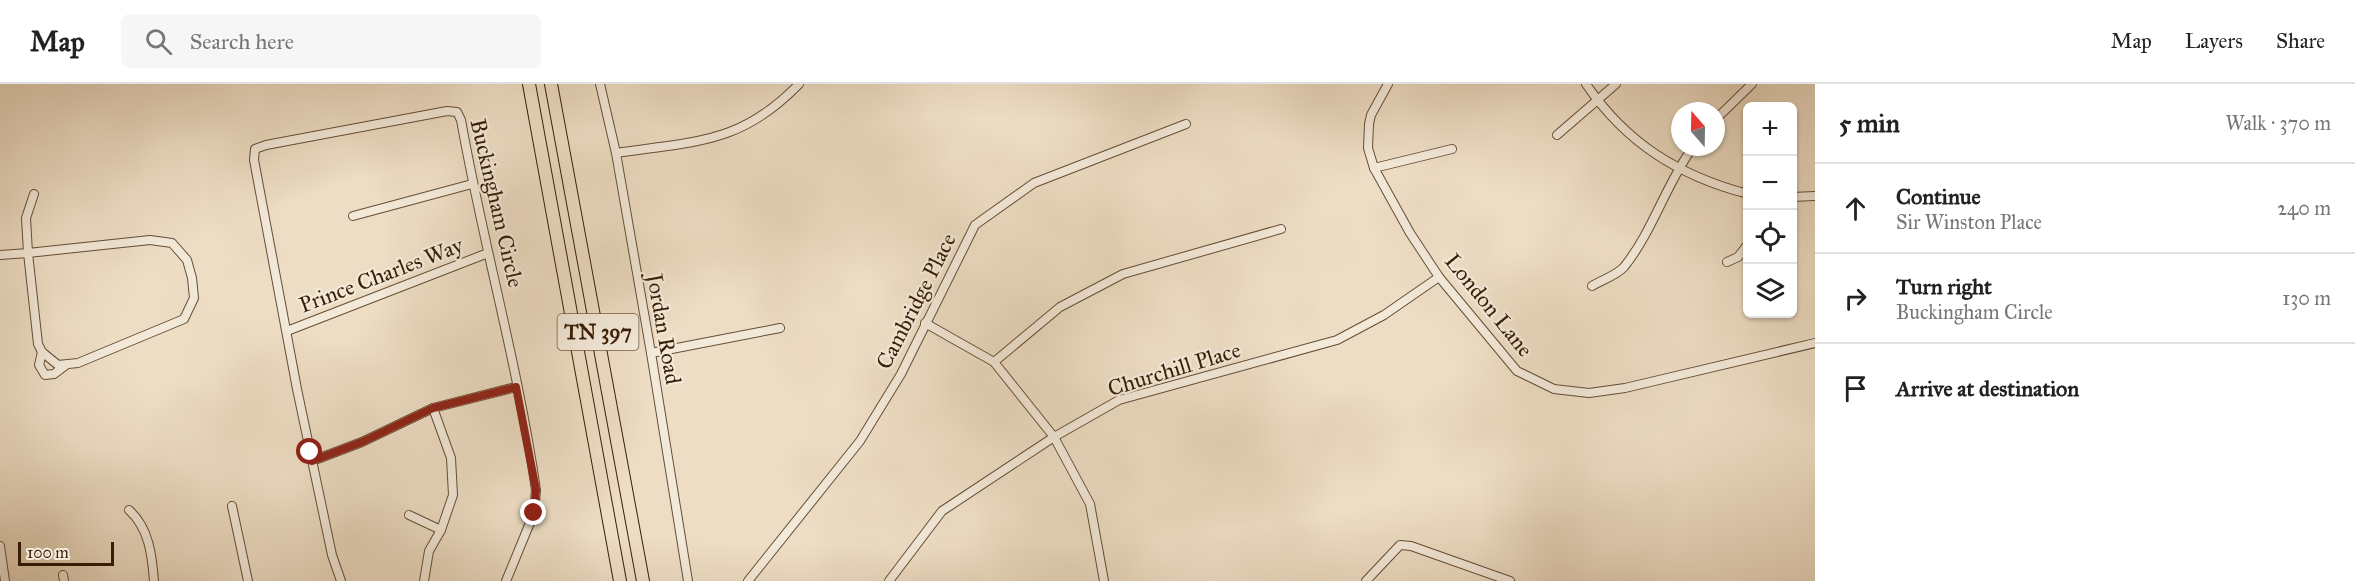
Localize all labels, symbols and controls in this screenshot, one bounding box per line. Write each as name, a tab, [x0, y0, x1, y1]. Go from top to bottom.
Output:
search box	[121, 14, 541, 68]
text: Map	[30, 24, 85, 59]
icon: search	[142, 25, 175, 58]
text: Search here	[190, 28, 294, 55]
text: Map	[2111, 28, 2152, 54]
text: Layers	[2185, 28, 2243, 54]
text: Share	[2276, 28, 2325, 54]
north arrow	[1671, 102, 1725, 156]
map controls	[1743, 102, 1797, 318]
button: +	[1743, 102, 1797, 156]
text: 5 min	[1839, 107, 1900, 139]
text: Walk · 370 m	[2225, 111, 2331, 135]
street label: Buckingham Circle	[464, 116, 530, 290]
button: −	[1743, 156, 1797, 210]
text: Continue	[1896, 183, 1981, 210]
icon: ahead	[1839, 192, 1872, 225]
text: 240 m	[2277, 196, 2331, 220]
button: locate	[1743, 210, 1797, 264]
text: Sir Winston Place	[1896, 210, 2042, 234]
street label: Cambridge Place	[870, 229, 962, 373]
street label: Prince Charles Way	[295, 231, 467, 319]
street label: London Lane	[1439, 248, 1539, 362]
button: layers	[1743, 264, 1797, 318]
street label: Jordan Road	[641, 270, 687, 386]
text: Turn right	[1896, 273, 1992, 300]
icon: right	[1839, 282, 1872, 315]
text: 130 m	[2282, 286, 2331, 310]
text: Buckingham Circle	[1896, 300, 2053, 324]
road number: TN 397	[558, 314, 638, 350]
street label: Churchill Place	[1104, 336, 1244, 402]
icon: arrive	[1839, 372, 1872, 405]
text: Arrive at destination	[1896, 375, 2079, 402]
route start	[296, 438, 322, 464]
route end	[520, 499, 546, 525]
scale bar	[18, 539, 114, 566]
text: 100 m	[27, 543, 69, 562]

